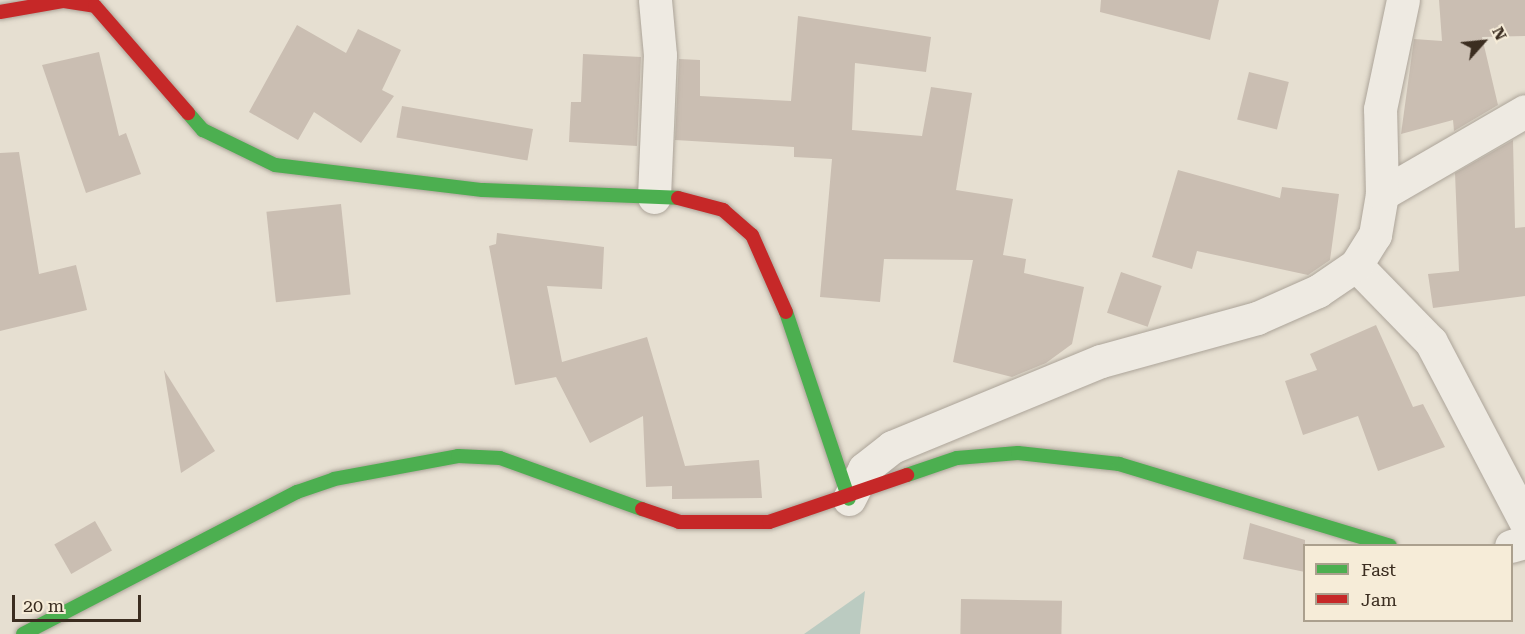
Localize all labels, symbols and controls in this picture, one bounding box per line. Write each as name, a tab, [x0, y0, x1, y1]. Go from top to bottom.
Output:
north arrow	[1453, 12, 1513, 72]
text: N	[1488, 24, 1511, 43]
legend	[1303, 544, 1513, 622]
text: Fast	[1361, 559, 1396, 580]
scale bar	[15, 583, 144, 621]
text: Jam	[1361, 589, 1397, 610]
text: 20 m	[23, 595, 64, 616]

